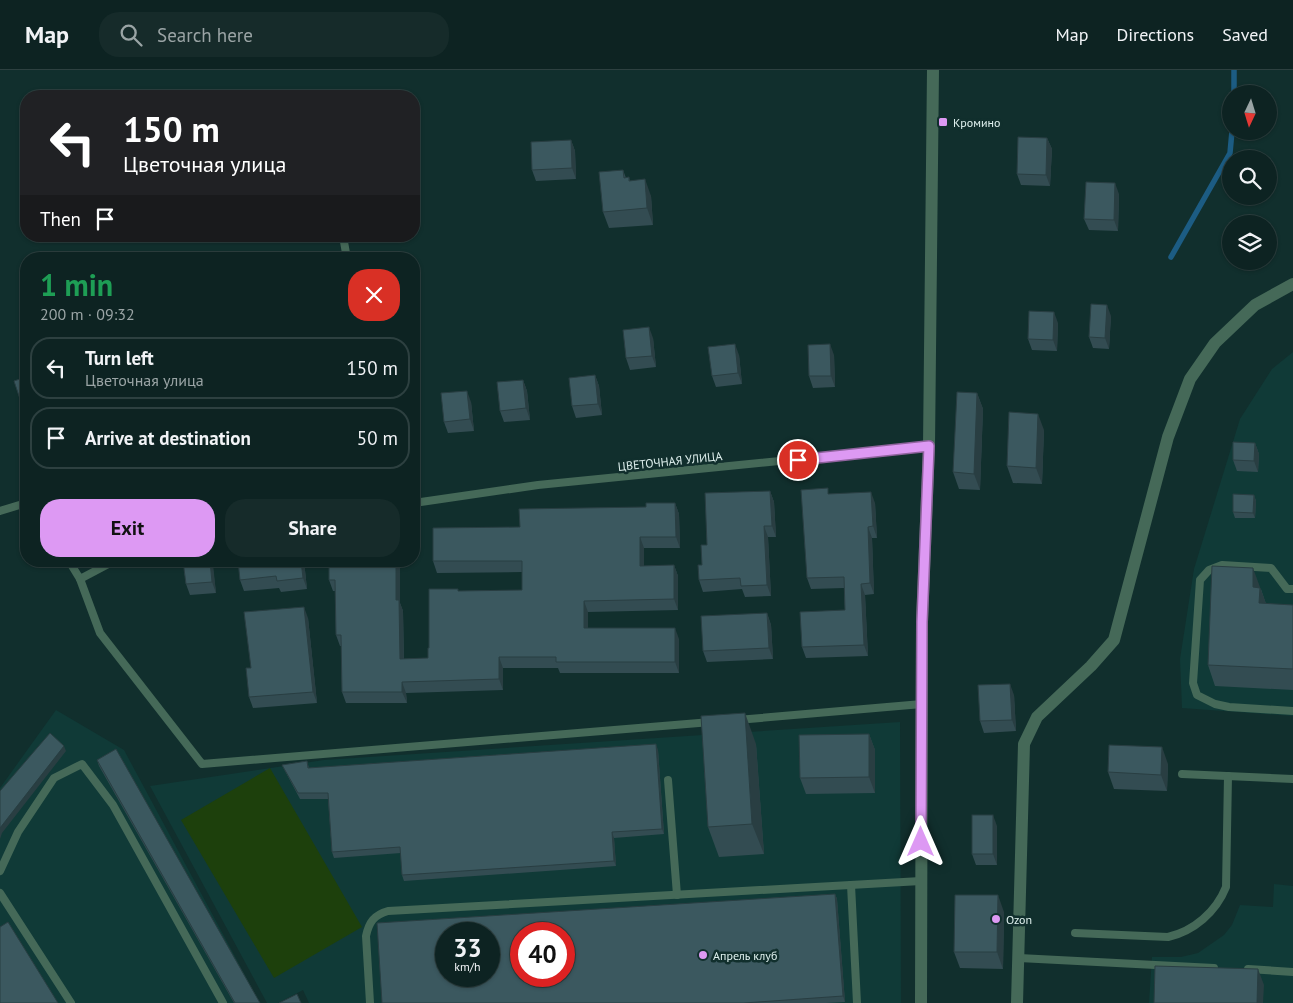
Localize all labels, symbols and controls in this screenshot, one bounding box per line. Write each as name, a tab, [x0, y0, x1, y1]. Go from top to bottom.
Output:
search box	[99, 12, 449, 57]
text: Map	[25, 19, 69, 50]
icon: search	[117, 21, 145, 49]
text: Search here	[157, 23, 253, 47]
text: Map	[1056, 23, 1088, 46]
text: Directions	[1116, 23, 1194, 46]
text: Saved	[1222, 23, 1268, 46]
north arrow	[1222, 85, 1278, 140]
map controls	[1222, 85, 1277, 270]
text: 150 m	[123, 106, 220, 152]
icon: left	[40, 110, 105, 175]
place label: Кромино	[953, 115, 1000, 130]
marker: Кромино	[937, 116, 949, 128]
text: Цветочная улица	[123, 150, 286, 178]
button: search	[1222, 150, 1277, 205]
icon: arrive	[91, 205, 119, 233]
text: Then	[40, 207, 81, 231]
button: layers	[1222, 215, 1277, 270]
text: 1 min	[40, 265, 113, 304]
button: close	[348, 269, 400, 321]
text: 200 m · 09:32	[40, 304, 135, 324]
text: Turn left	[85, 346, 154, 370]
icon: left	[42, 354, 70, 382]
text: 150 m	[346, 356, 398, 380]
text: Цветочная улица	[85, 370, 204, 390]
icon: arrive	[42, 424, 70, 452]
text: Arrive at destination	[85, 426, 251, 450]
text: 50 m	[357, 426, 398, 450]
pin	[777, 439, 819, 481]
icon: arrive	[784, 446, 812, 474]
street label: ЦВЕТОЧНАЯ УЛИЦА	[617, 448, 723, 474]
button: Exit	[40, 499, 215, 557]
button: Share	[225, 499, 400, 557]
position arrow	[894, 815, 946, 867]
place label: Ozon	[1006, 912, 1032, 927]
marker: Ozon	[990, 913, 1002, 925]
speed limit sign: 40	[510, 922, 575, 987]
text: 33	[453, 932, 482, 964]
place label: Апрель клуб	[713, 948, 777, 963]
marker: Апрель клуб	[697, 949, 709, 961]
text: km/h	[454, 959, 481, 974]

